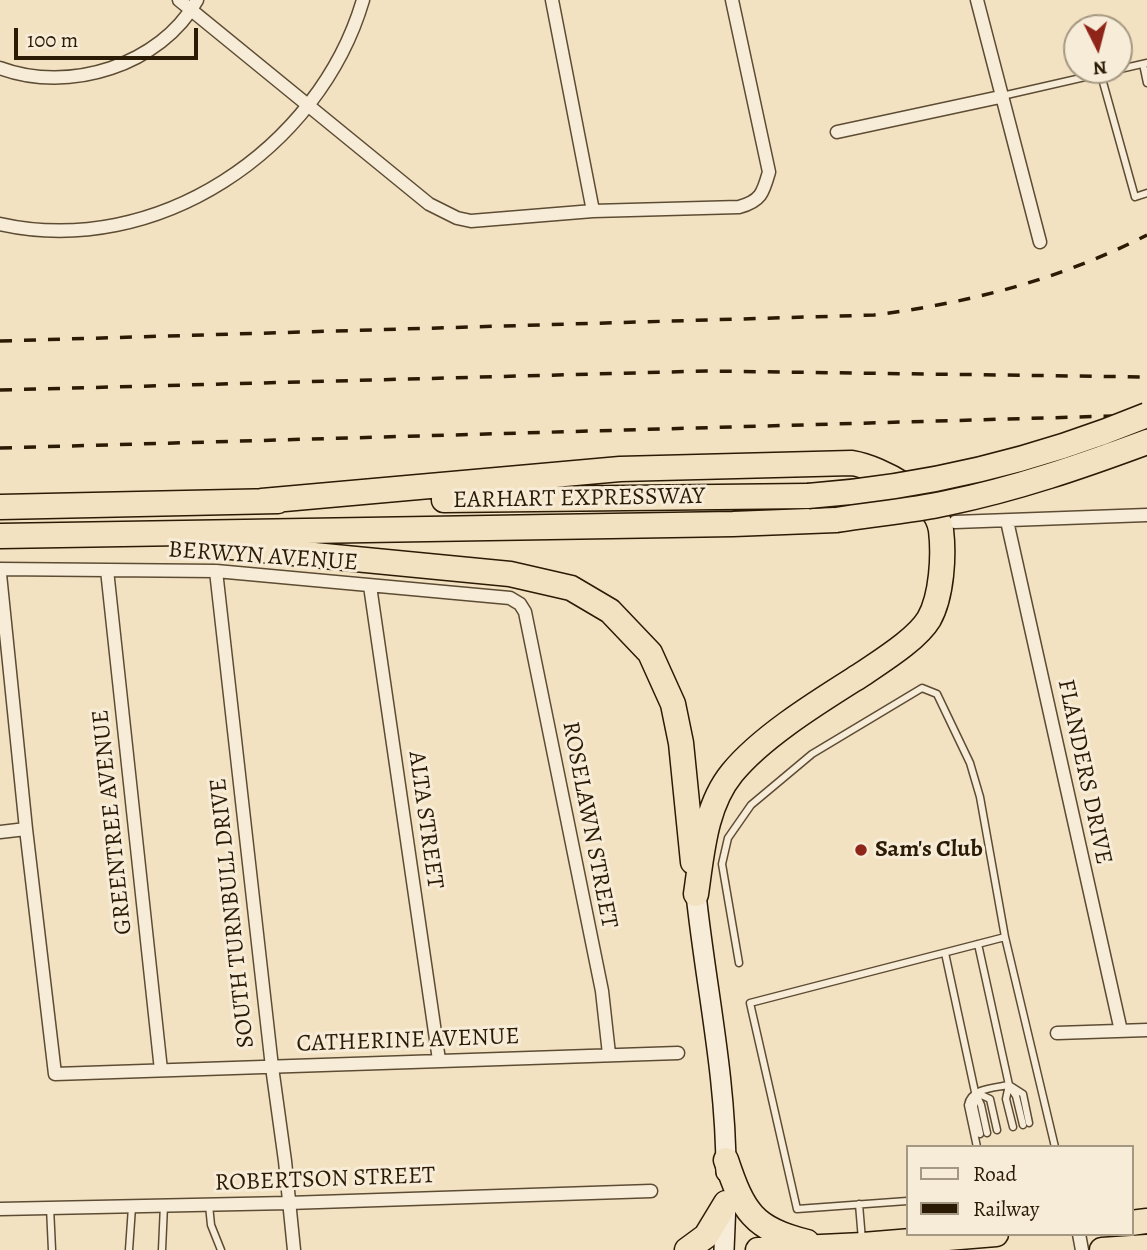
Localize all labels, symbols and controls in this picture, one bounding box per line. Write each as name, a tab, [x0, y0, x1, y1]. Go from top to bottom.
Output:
scale bar	[18, 14, 201, 58]
north arrow	[1063, 14, 1133, 84]
text: 100 m	[27, 26, 78, 54]
text: N	[1092, 54, 1108, 82]
street label: EARHART EXPRESSWAY	[453, 482, 705, 516]
street label: BERWYN AVENUE	[167, 536, 359, 578]
street label: FLANDERS DRIVE	[1050, 677, 1118, 867]
street label: GREENTREE AVENUE	[87, 708, 139, 936]
street label: ROSELAWN STREET	[555, 719, 623, 931]
street label: ALTA STREET	[401, 749, 449, 891]
street label: SOUTH TURNBULL DRIVE	[204, 777, 262, 1049]
place label: Sam's Club	[875, 836, 983, 864]
marker: Sam's Club	[853, 842, 869, 858]
street label: CATHERINE AVENUE	[296, 1023, 520, 1059]
legend	[906, 1145, 1133, 1236]
text: Road	[973, 1160, 1017, 1188]
street label: ROBERTSON STREET	[214, 1162, 436, 1198]
text: Railway	[973, 1195, 1039, 1223]

